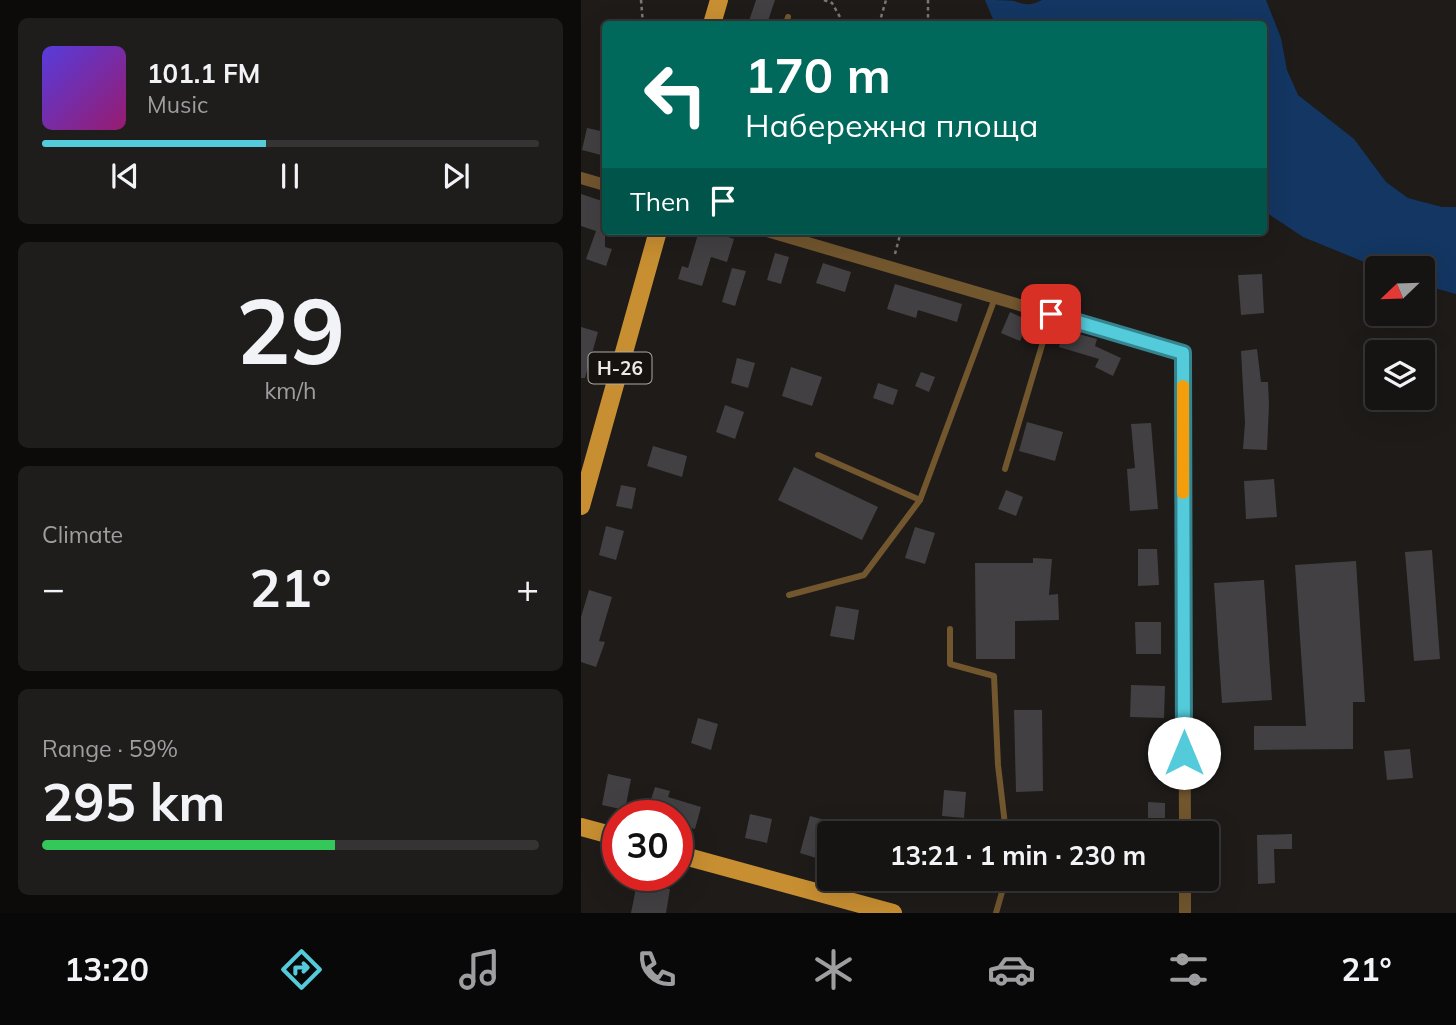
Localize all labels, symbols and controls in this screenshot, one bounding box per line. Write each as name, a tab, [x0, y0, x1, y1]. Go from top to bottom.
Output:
text: 170 m	[745, 44, 891, 105]
icon: left	[630, 49, 721, 140]
text: 101.1 FM	[147, 57, 260, 90]
text: Music	[147, 90, 208, 119]
text: Набережна площа	[745, 105, 1038, 145]
icon: previous	[106, 157, 144, 195]
icon: pause	[271, 157, 309, 195]
icon: next	[437, 157, 475, 195]
icon: arrive	[704, 182, 742, 220]
text: Then	[630, 185, 690, 218]
north arrow	[1365, 256, 1435, 326]
map controls	[1365, 256, 1435, 410]
text: 29	[236, 273, 345, 387]
pin	[1021, 284, 1081, 344]
icon: arrive	[1032, 295, 1070, 333]
button: layers	[1365, 340, 1435, 410]
road number: Н-26	[588, 352, 651, 384]
text: km/h	[264, 376, 317, 405]
text: Climate	[42, 520, 123, 549]
text: 21°	[249, 555, 332, 620]
text: −	[42, 564, 65, 612]
text: +	[516, 564, 539, 612]
position arrow	[1147, 716, 1221, 790]
text: Range · 59%	[42, 734, 178, 763]
text: 295 km	[42, 769, 225, 834]
speed limit sign: 30	[602, 800, 693, 891]
text: 13:21 · 1 min · 230 m	[890, 839, 1146, 872]
icon: directions	[277, 945, 326, 994]
icon: music	[455, 945, 504, 994]
icon: phone	[632, 945, 681, 994]
icon: climate	[809, 945, 858, 994]
icon: car	[987, 945, 1036, 994]
icon: filters	[1164, 945, 1213, 994]
text: 13:20	[64, 949, 149, 989]
text: 21°	[1341, 949, 1392, 989]

